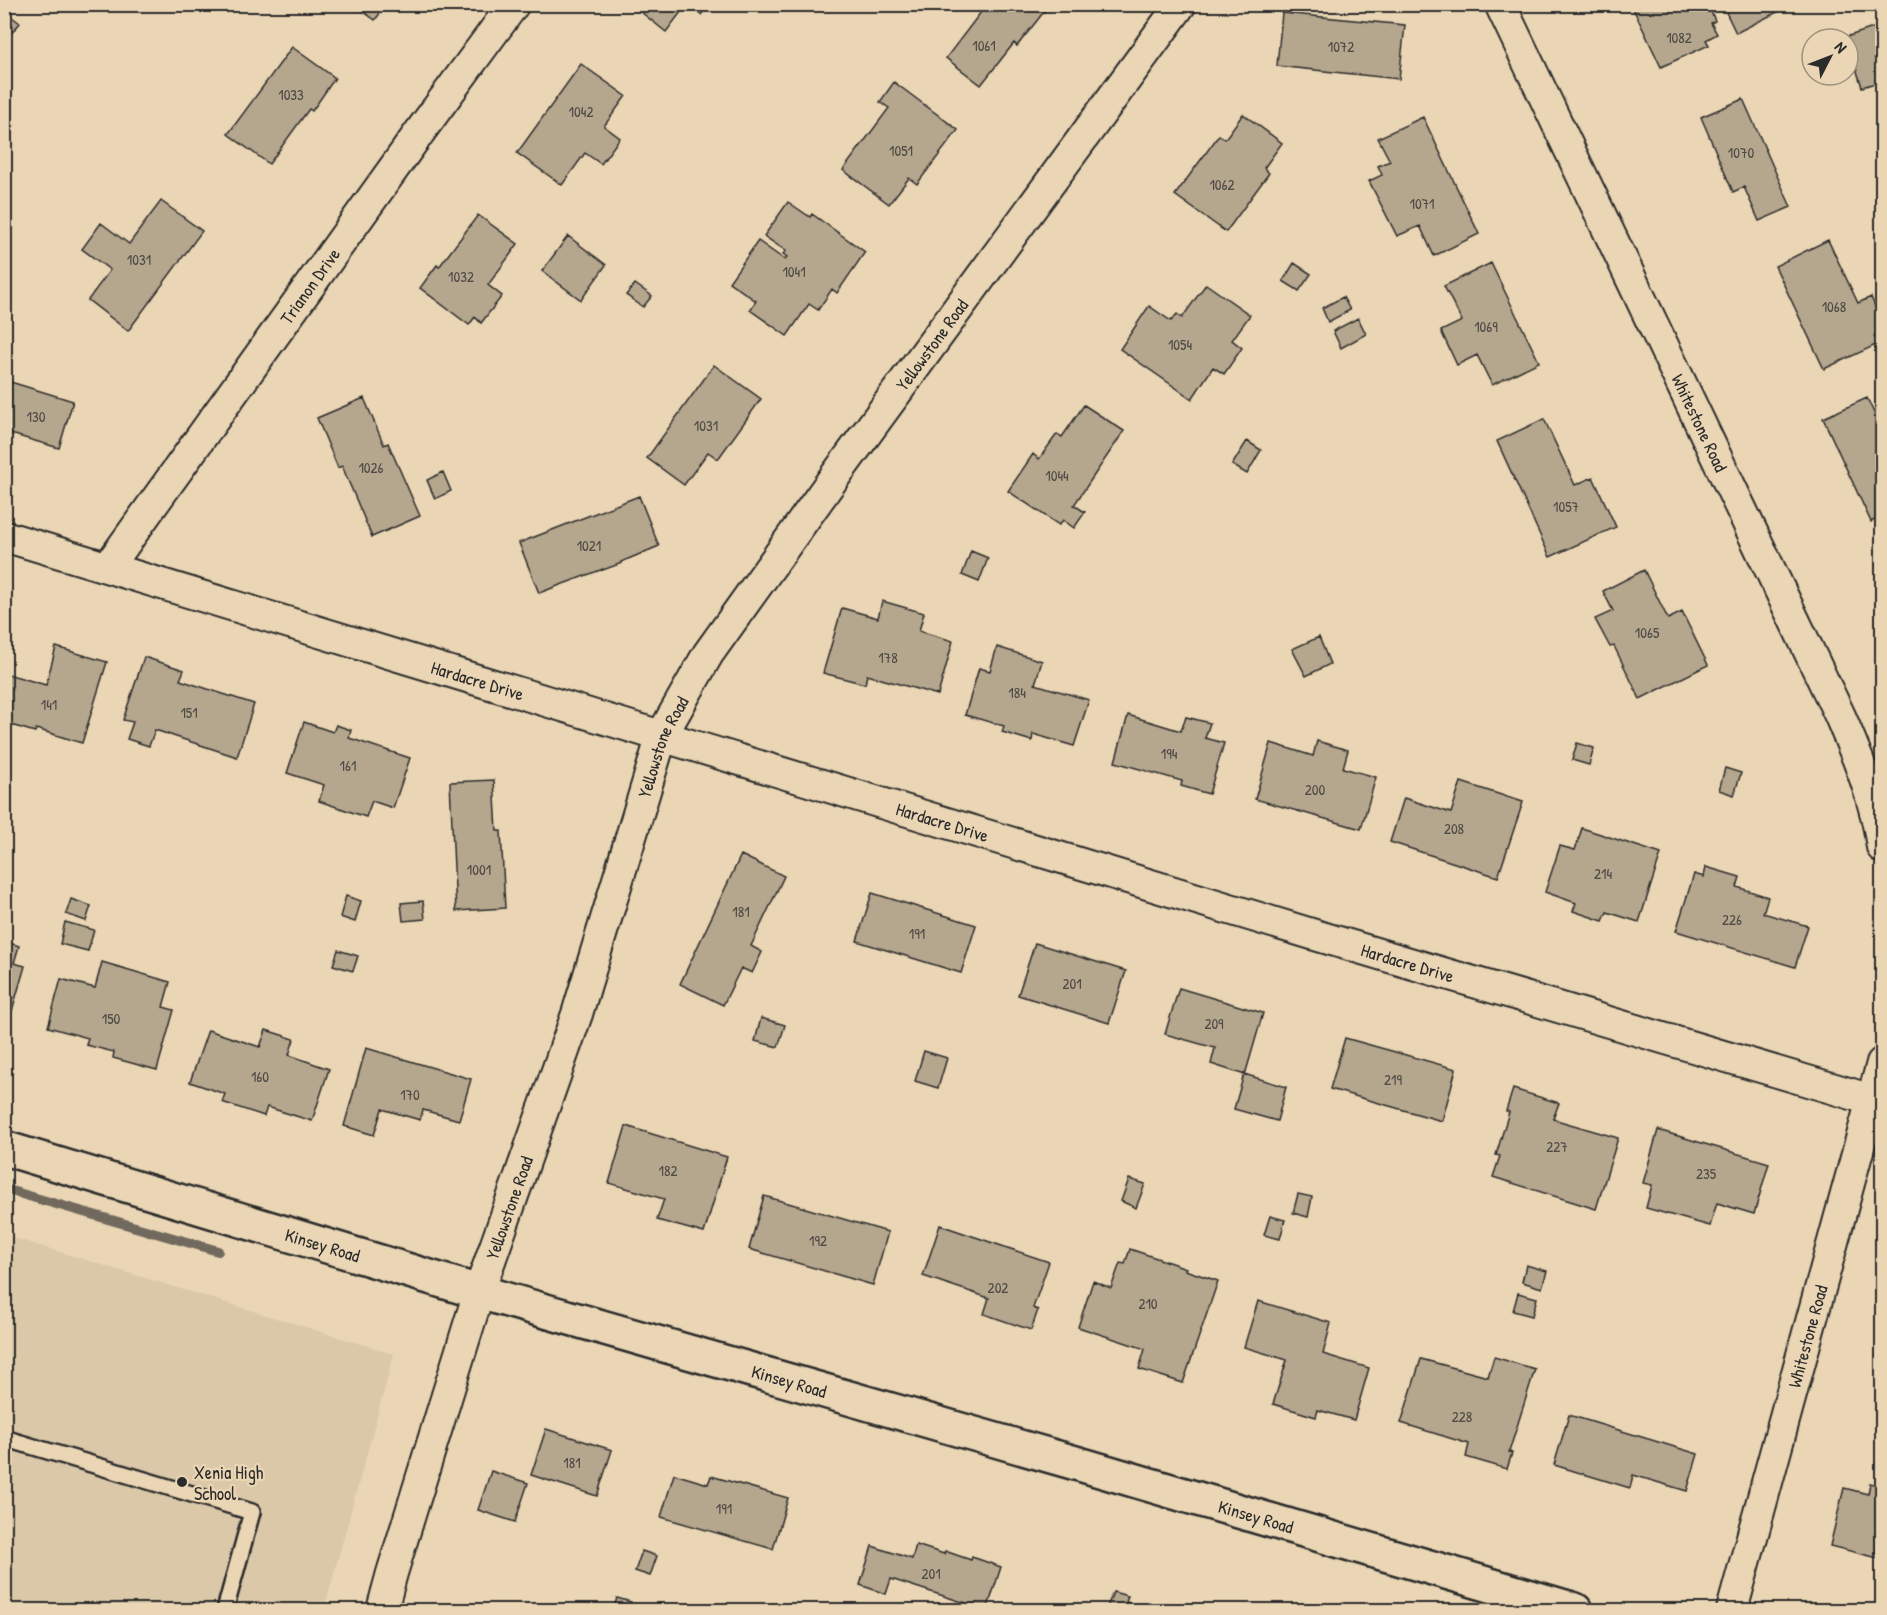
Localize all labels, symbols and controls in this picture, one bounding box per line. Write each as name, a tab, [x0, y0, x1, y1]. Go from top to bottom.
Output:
house number: 1082	[1666, 27, 1692, 48]
north arrow	[1800, 27, 1860, 87]
house number: 1061	[972, 35, 996, 56]
house number: 1072	[1328, 36, 1354, 57]
text: N	[1830, 36, 1852, 58]
house number: 1033	[278, 84, 304, 105]
house number: 1042	[569, 101, 593, 122]
house number: 1051	[889, 140, 913, 161]
house number: 1070	[1728, 142, 1754, 163]
house number: 1062	[1209, 174, 1235, 195]
house number: 1071	[1409, 193, 1435, 214]
street label: Trianon Drive	[274, 243, 345, 329]
house number: 1031	[127, 249, 151, 270]
house number: 1041	[782, 261, 806, 282]
house number: 1032	[448, 266, 474, 287]
street label: Yellowstone Road	[890, 293, 974, 395]
house number: 1068	[1822, 296, 1846, 317]
house number: 1069	[1474, 316, 1498, 337]
house number: 1054	[1168, 334, 1192, 355]
street label: Whitestone Road	[1666, 370, 1734, 476]
house number: 130	[27, 406, 46, 427]
house number: 1031	[694, 415, 718, 436]
house number: 1026	[358, 457, 384, 478]
house number: 1044	[1045, 465, 1069, 486]
house number: 1057	[1553, 496, 1579, 517]
house number: 1021	[577, 535, 601, 556]
house number: 1065	[1635, 622, 1660, 643]
house number: 178	[878, 647, 898, 668]
street label: Hardacre Drive	[428, 654, 527, 706]
house number: 184	[1008, 682, 1026, 703]
street label: Yellowstone Road	[631, 691, 694, 801]
house number: 141	[41, 694, 57, 715]
house number: 151	[180, 702, 198, 723]
house number: 194	[1161, 743, 1178, 764]
house number: 161	[340, 755, 356, 776]
house number: 200	[1305, 779, 1326, 800]
street label: Hardacre Drive	[893, 796, 992, 848]
house number: 208	[1444, 818, 1464, 839]
house number: 1001	[467, 859, 491, 880]
house number: 214	[1594, 863, 1612, 884]
house number: 181	[732, 901, 750, 922]
house number: 226	[1722, 909, 1742, 930]
house number: 191	[909, 923, 925, 944]
street label: Hardacre Drive	[1358, 937, 1457, 988]
house number: 201	[1062, 973, 1082, 994]
house number: 150	[102, 1008, 121, 1029]
house number: 209	[1204, 1013, 1224, 1034]
house number: 160	[251, 1066, 269, 1087]
house number: 219	[1384, 1069, 1402, 1090]
house number: 170	[400, 1084, 420, 1105]
house number: 227	[1546, 1136, 1568, 1157]
street label: Yellowstone Road	[479, 1153, 538, 1263]
house number: 182	[659, 1160, 677, 1181]
house number: 235	[1696, 1163, 1717, 1184]
street label: Kinsey Road	[282, 1221, 363, 1268]
house number: 192	[809, 1230, 827, 1251]
house number: 202	[988, 1277, 1008, 1298]
street label: Whitestone Road	[1781, 1282, 1833, 1390]
house number: 210	[1138, 1293, 1158, 1314]
street label: Kinsey Road	[749, 1358, 830, 1403]
house number: 228	[1452, 1406, 1472, 1427]
house number: 181	[563, 1452, 581, 1473]
place label: Xenia High School	[194, 1460, 264, 1506]
marker: Xenia High School	[175, 1475, 189, 1489]
street label: Kinsey Road	[1216, 1493, 1296, 1539]
house number: 191	[716, 1498, 732, 1519]
house number: 201	[921, 1563, 941, 1584]

